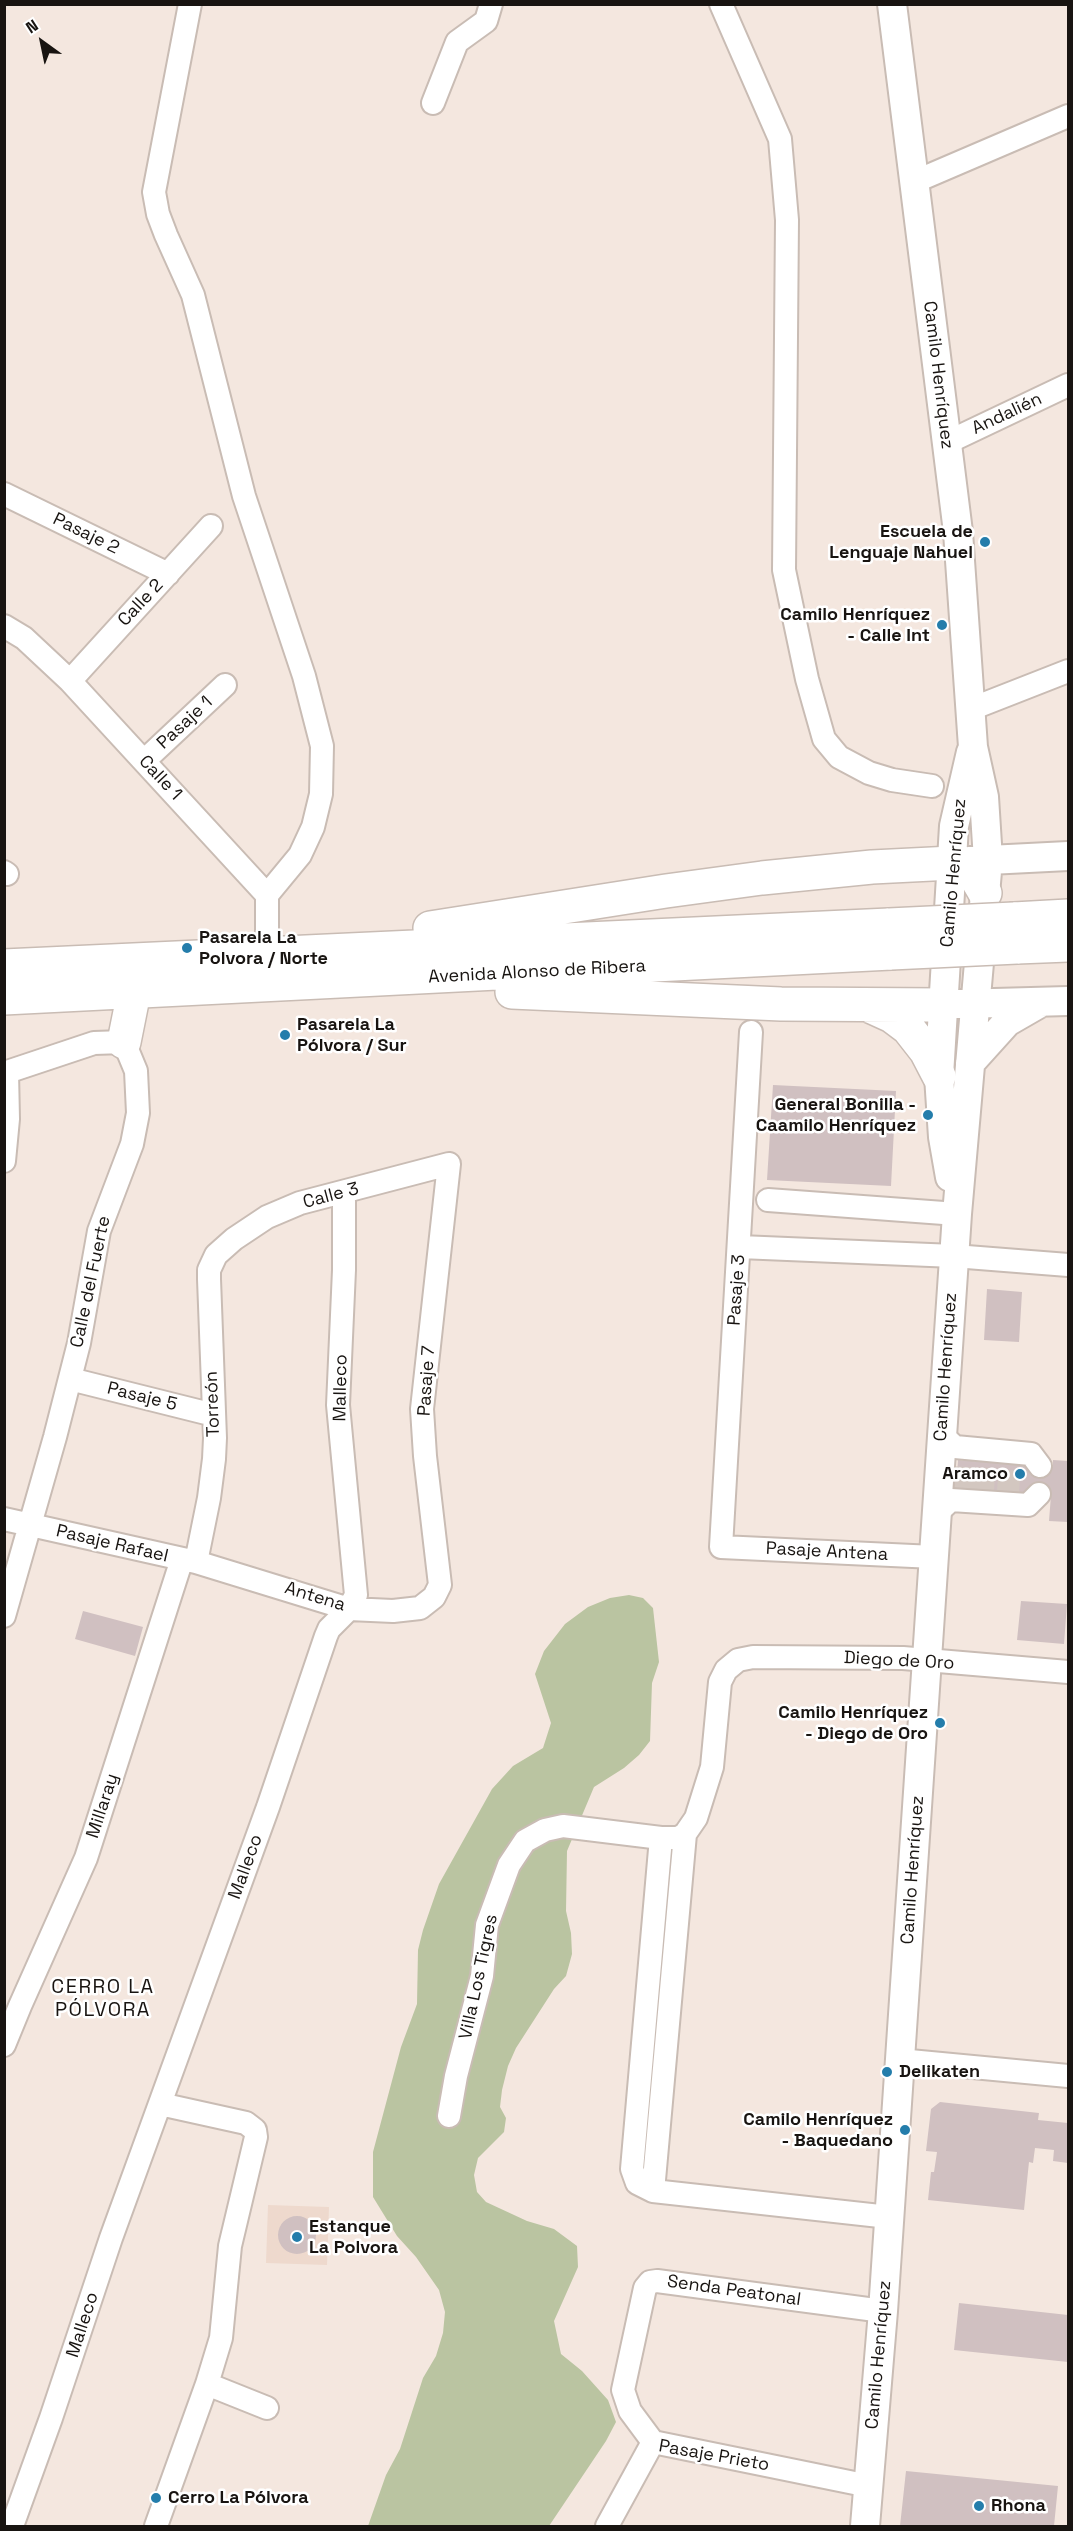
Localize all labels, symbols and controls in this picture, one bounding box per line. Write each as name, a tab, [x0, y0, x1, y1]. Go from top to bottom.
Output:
north arrow	[12, 12, 72, 72]
text: N	[22, 15, 42, 38]
street label: Camilo Henríquez	[918, 300, 958, 450]
street label: Andalién	[969, 388, 1045, 440]
street label: Pasaje 2	[49, 509, 123, 559]
place label: Escuela de Lenguaje Nahuel	[829, 521, 973, 564]
marker: Escuela de Lenguaje Nahuel	[978, 535, 992, 549]
street label: Calle 2	[114, 575, 168, 631]
place label: Camilo Henríquez - Calle Int	[780, 604, 930, 646]
marker: Camilo Henríquez - Calle Int	[935, 618, 949, 632]
street label: Pasaje 1	[153, 692, 217, 754]
street label: Calle 1	[134, 751, 186, 805]
street label: Camilo Henríquez	[937, 798, 971, 948]
place label: Pasarela La Polvora / Norte	[199, 927, 328, 970]
marker: Pasarela La Polvora / Norte	[180, 941, 194, 955]
street label: Avenida Alonso de Ribera	[428, 956, 646, 988]
place label: Pasarela La Pólvora / Sur	[297, 1014, 407, 1056]
marker: Pasarela La Pólvora / Sur	[278, 1028, 292, 1042]
place label: General Bonilla - Caamilo Henríquez	[756, 1094, 916, 1136]
marker: General Bonilla - Caamilo Henríquez	[921, 1108, 935, 1122]
street label: Calle 3	[301, 1178, 361, 1214]
street label: Calle del Fuerte	[66, 1214, 116, 1350]
street label: Pasaje 3	[724, 1254, 750, 1326]
street label: Camilo Henríquez	[930, 1292, 962, 1442]
street label: Pasaje 7	[414, 1345, 440, 1417]
street label: Malleco	[330, 1354, 352, 1422]
street label: Torreón	[201, 1371, 225, 1437]
street label: Pasaje 5	[105, 1378, 179, 1416]
place label: Aramco	[942, 1463, 1008, 1485]
marker: Aramco	[1013, 1467, 1027, 1481]
street label: Pasaje Rafael	[54, 1521, 170, 1567]
street label: Pasaje Antena	[765, 1538, 889, 1566]
street label: Antena	[282, 1578, 348, 1616]
street label: Diego de Oro	[843, 1647, 955, 1675]
place label: Camilo Henríquez - Diego de Oro	[778, 1702, 928, 1744]
marker: Camilo Henríquez - Diego de Oro	[933, 1716, 947, 1730]
street label: Millaray	[82, 1771, 124, 1841]
street label: Camilo Henríquez	[897, 1795, 929, 1945]
street label: Malleco	[224, 1832, 268, 1902]
street label: Villa Los Tigres	[455, 1912, 503, 2042]
district label: CERRO LA PÓLVORA	[51, 1976, 155, 2023]
place label: Delikaten	[899, 2061, 980, 2083]
marker: Delikaten	[880, 2065, 894, 2079]
place label: Camilo Henríquez - Baquedano	[743, 2109, 893, 2152]
marker: Camilo Henríquez - Baquedano	[898, 2123, 912, 2137]
place label: Estanque La Polvora	[309, 2216, 398, 2258]
marker: Estanque La Polvora	[290, 2230, 304, 2244]
street label: Senda Peatonal	[666, 2271, 802, 2311]
street label: Camilo Henríquez	[862, 2280, 896, 2430]
street label: Malleco	[62, 2290, 104, 2360]
street label: Pasaje Prieto	[657, 2436, 771, 2476]
place label: Cerro La Pólvora	[168, 2487, 309, 2509]
marker: Cerro La Pólvora	[149, 2491, 163, 2505]
place label: Rhona	[991, 2495, 1046, 2517]
marker: Rhona	[972, 2499, 986, 2513]

